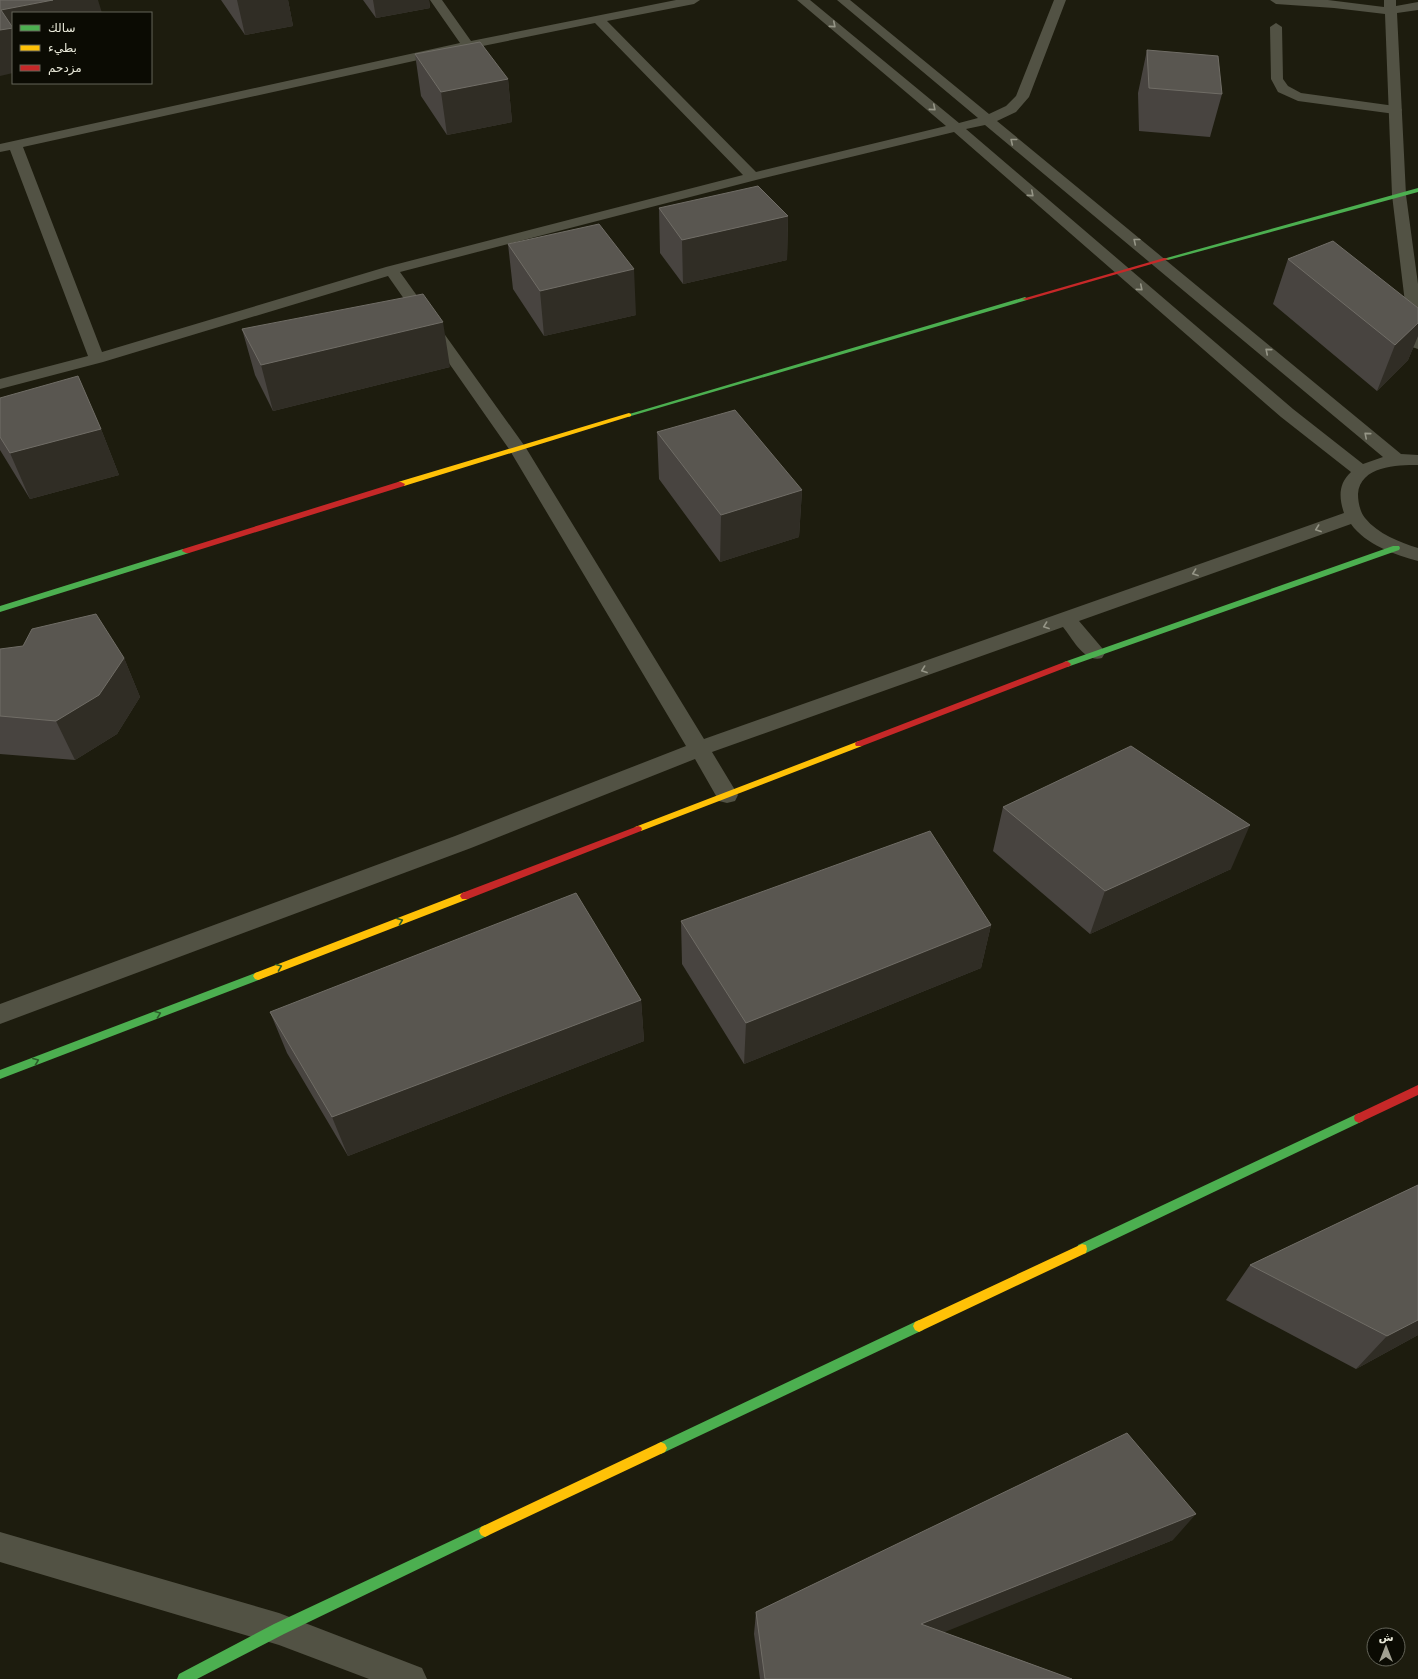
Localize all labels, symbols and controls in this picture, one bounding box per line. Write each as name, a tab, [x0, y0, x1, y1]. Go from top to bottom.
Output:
legend	[12, 12, 152, 84]
one-way arrow	[829, 20, 836, 27]
text: سالك	[48, 21, 75, 35]
text: بطيء	[48, 41, 77, 55]
text: مزدحم	[48, 61, 82, 76]
one-way arrow	[929, 103, 936, 110]
one-way arrow	[1010, 139, 1018, 146]
one-way arrow	[1026, 189, 1034, 196]
one-way arrow	[1133, 238, 1140, 245]
one-way arrow	[1136, 283, 1143, 290]
one-way arrow	[1265, 348, 1272, 355]
one-way arrow	[1364, 432, 1372, 439]
one-way arrow	[1314, 525, 1321, 533]
one-way arrow	[1192, 568, 1199, 577]
one-way arrow	[1043, 621, 1050, 630]
one-way arrow	[920, 665, 927, 673]
one-way arrow	[397, 917, 404, 925]
one-way arrow	[275, 964, 282, 972]
one-way arrow	[154, 1011, 161, 1019]
one-way arrow	[33, 1058, 40, 1066]
north arrow	[1366, 1627, 1406, 1667]
text: ش	[1378, 1631, 1394, 1644]

